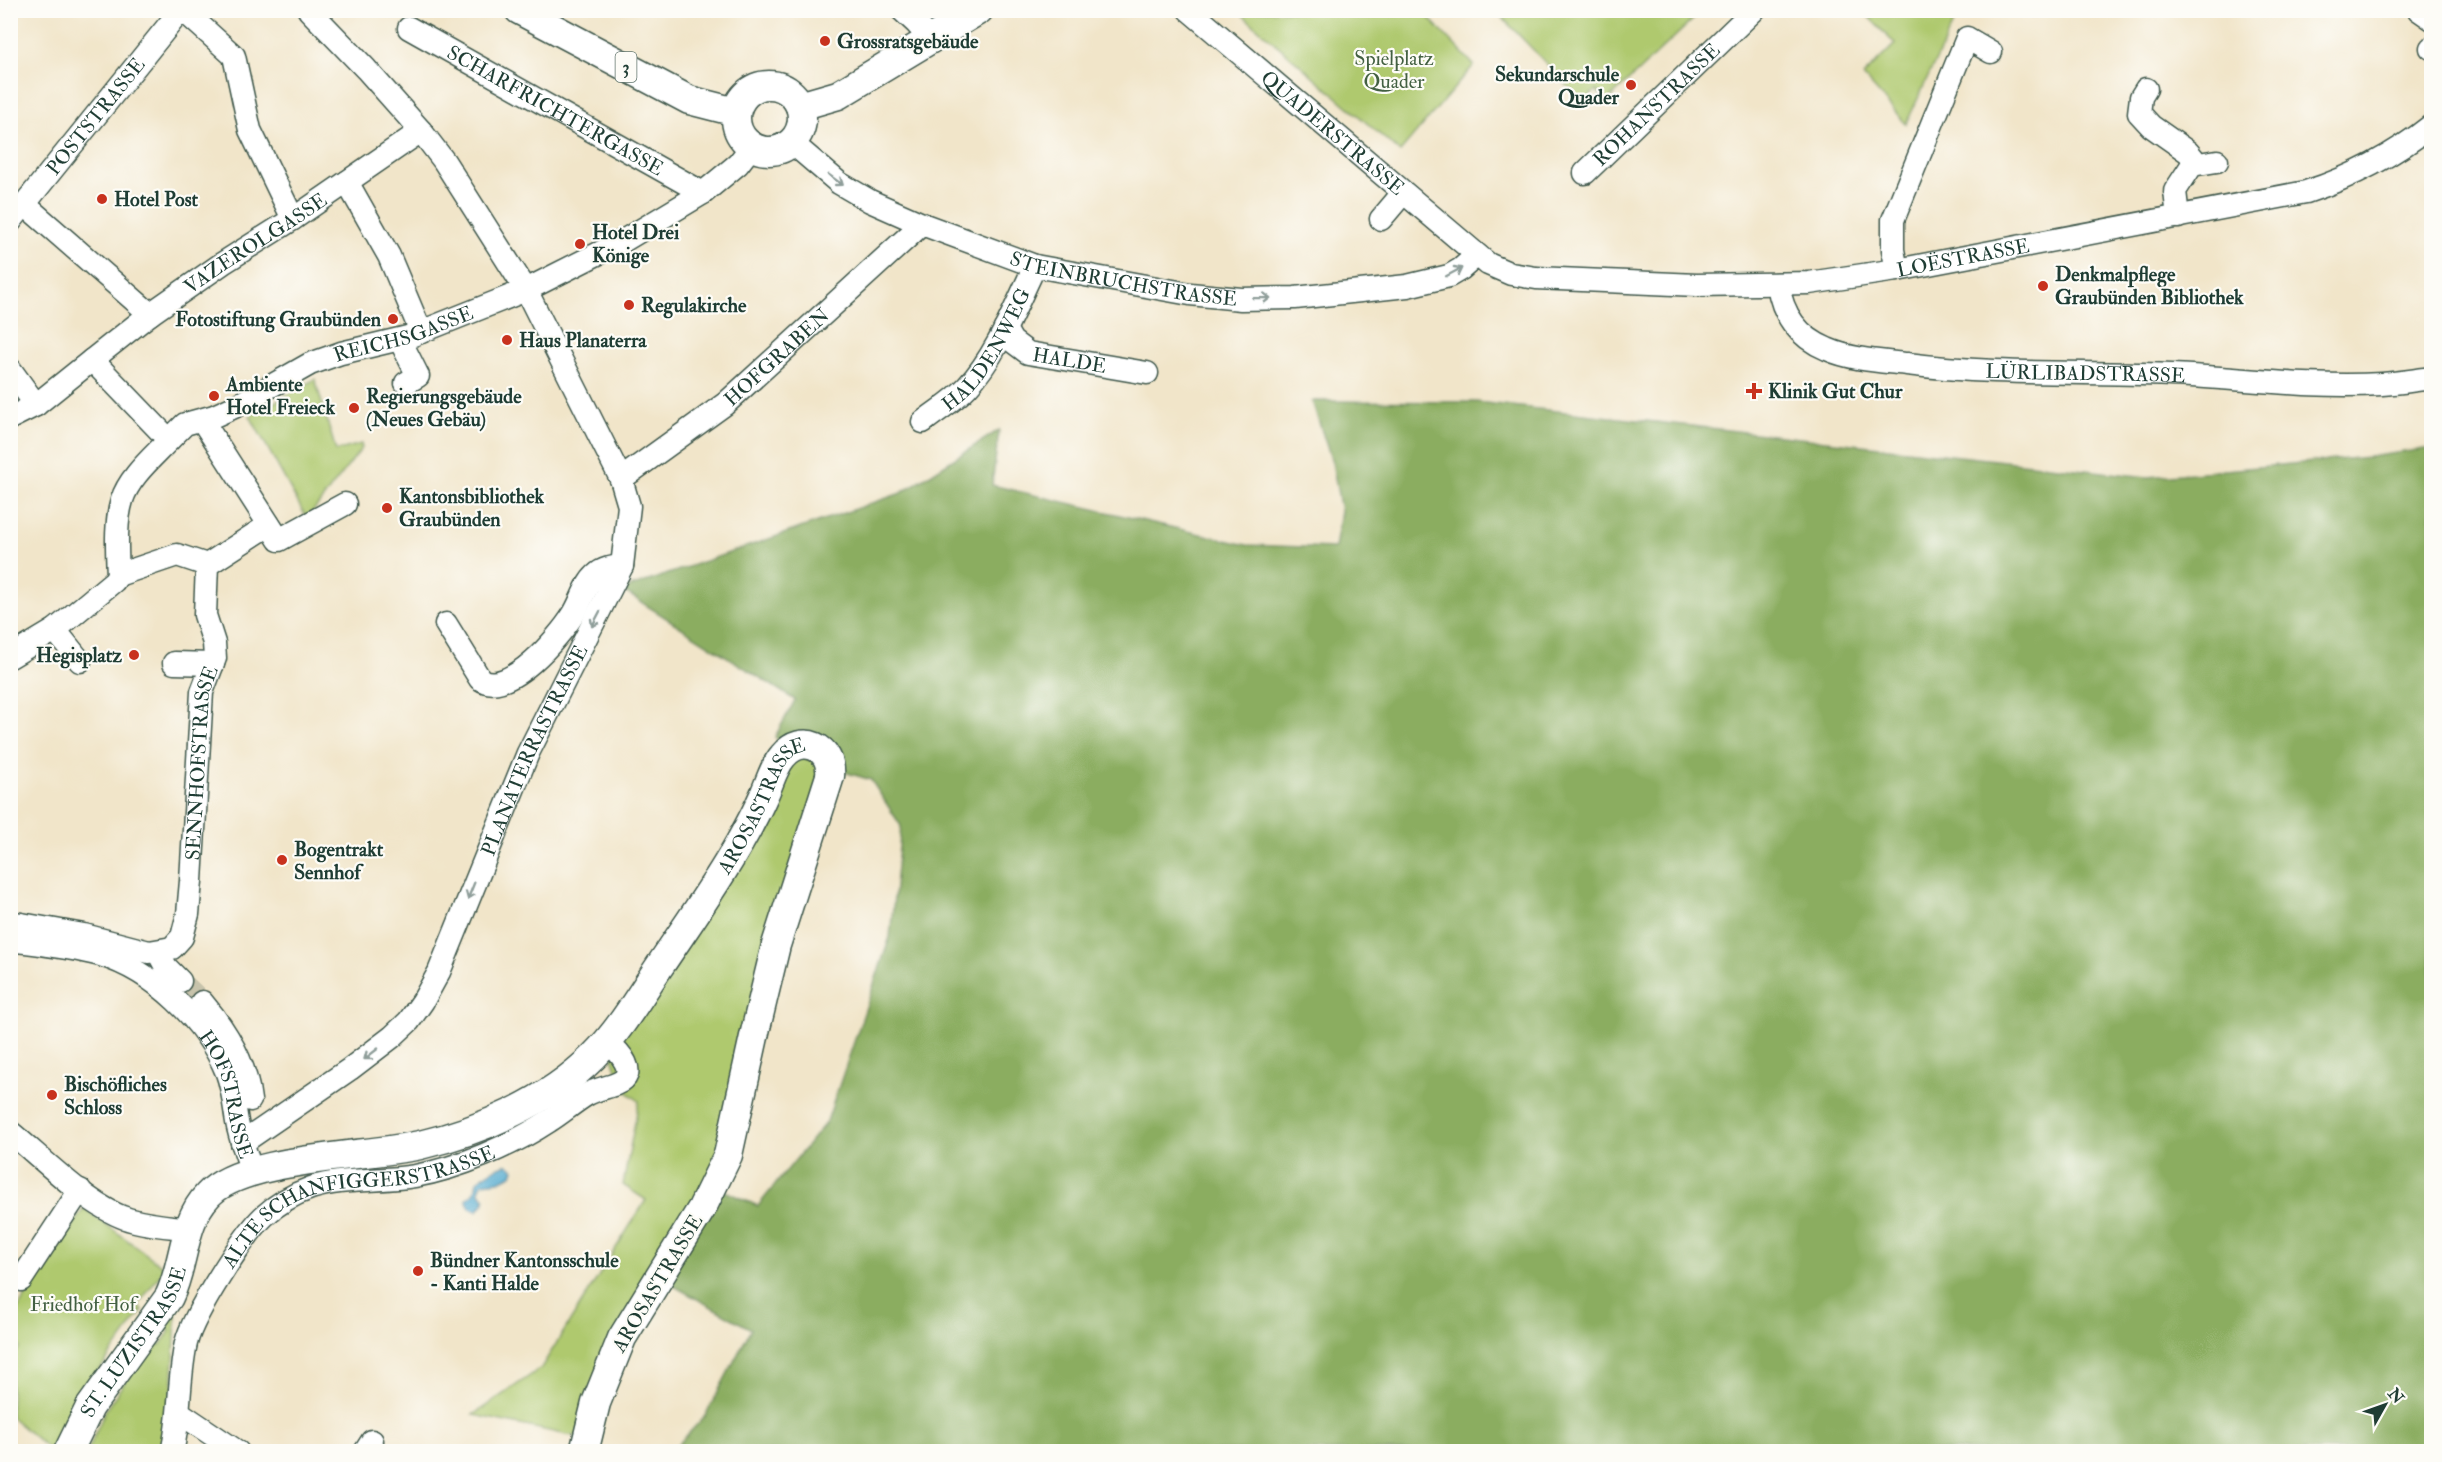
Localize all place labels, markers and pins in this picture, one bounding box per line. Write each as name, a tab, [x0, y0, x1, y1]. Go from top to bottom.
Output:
place label: Grossratsgebäude	[837, 29, 979, 55]
marker: Grossratsgebäude	[818, 34, 832, 48]
place label: Sekundarschule Quader	[1495, 62, 1620, 110]
marker: Sekundarschule Quader	[1624, 78, 1638, 92]
place label: Hotel Post	[114, 187, 199, 212]
marker: Hotel Post	[95, 192, 109, 206]
place label: Hotel Drei Könige	[592, 220, 680, 269]
marker: Hotel Drei Könige	[573, 237, 587, 251]
place label: Denkmalpflege Graubünden Bibliothek	[2055, 262, 2244, 310]
marker: Denkmalpflege Graubünden Bibliothek	[2036, 279, 2050, 293]
place label: Regulakirche	[641, 293, 747, 319]
marker: Regulakirche	[622, 298, 636, 312]
place label: Fotostiftung Graubünden	[175, 307, 382, 333]
marker: Fotostiftung Graubünden	[386, 312, 400, 326]
place label: Haus Planaterra	[519, 328, 647, 353]
marker: Haus Planaterra	[500, 333, 514, 347]
place label: Ambiente Hotel Freieck	[225, 372, 335, 420]
place label: Klinik Gut Chur	[1768, 379, 1903, 404]
marker: Klinik Gut Chur	[1745, 382, 1763, 400]
place label: Regierungsgebäude (Neues Gebäu)	[366, 384, 522, 432]
marker: Ambiente Hotel Freieck	[207, 389, 221, 403]
marker: Regierungsgebäude (Neues Gebäu)	[347, 401, 361, 415]
place label: Kantonsbibliothek Graubünden	[399, 484, 545, 532]
marker: Kantonsbibliothek Graubünden	[380, 501, 394, 515]
place label: Hegisplatz	[36, 643, 122, 669]
marker: Hegisplatz	[127, 648, 141, 662]
place label: Bogentrakt Sennhof	[294, 837, 384, 885]
marker: Bogentrakt Sennhof	[275, 853, 289, 867]
place label: Bischöfliches Schloss	[64, 1072, 167, 1120]
marker: Bischöfliches Schloss	[45, 1088, 59, 1102]
place label: Bündner Kantonsschule - Kanti Halde	[430, 1248, 619, 1296]
marker: Bündner Kantonsschule - Kanti Halde	[411, 1264, 425, 1278]

